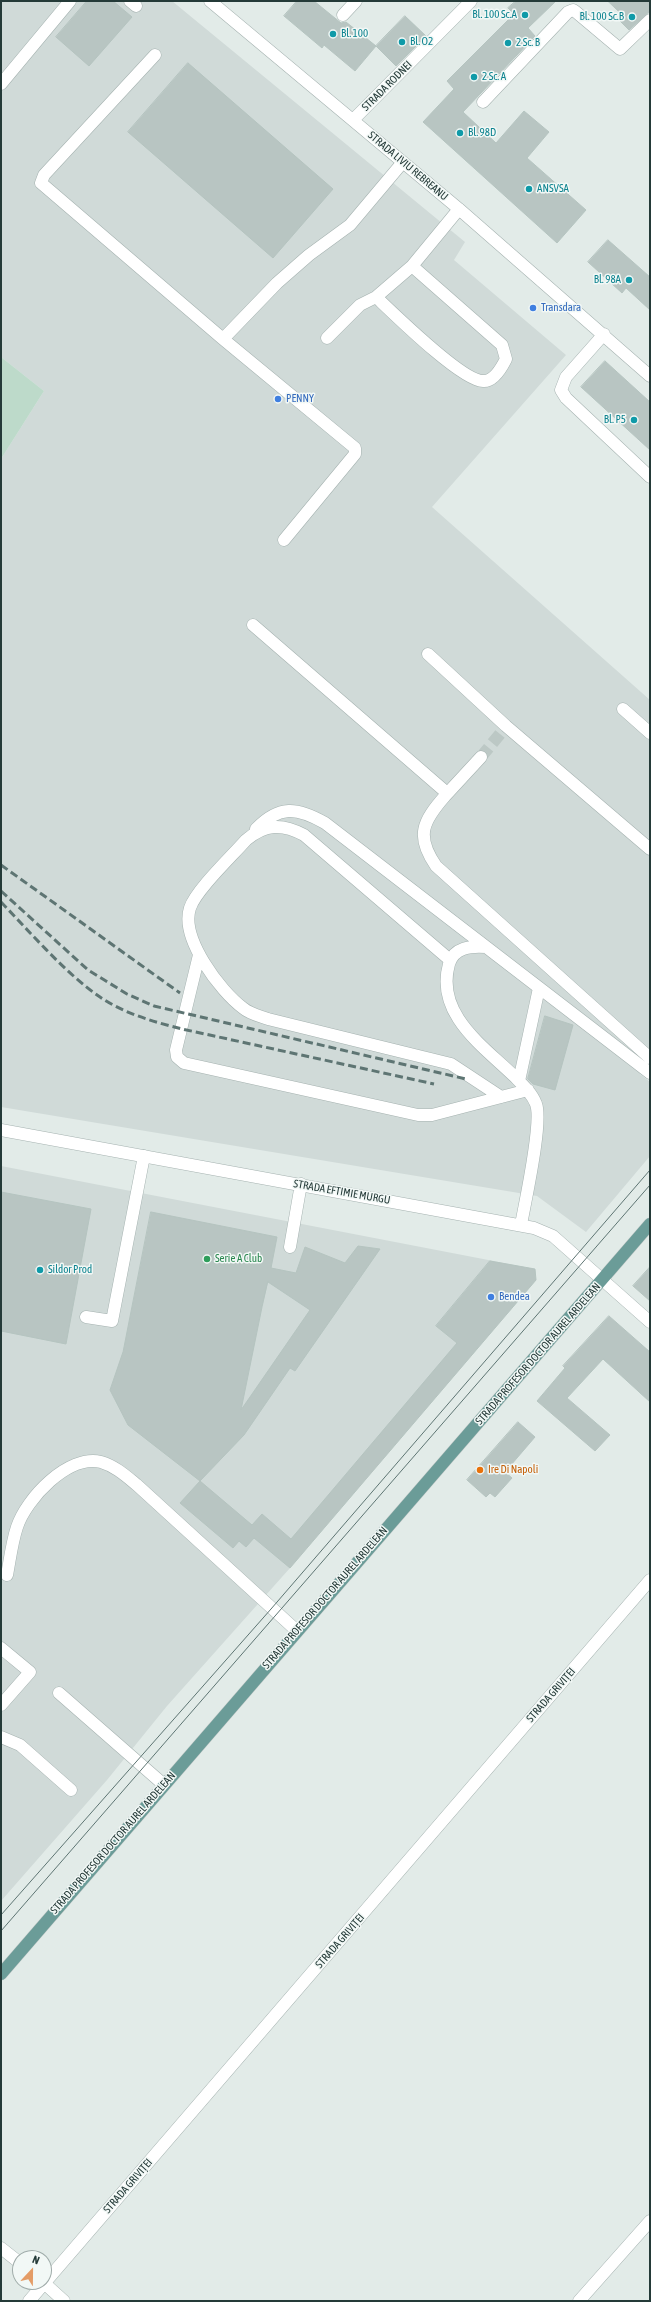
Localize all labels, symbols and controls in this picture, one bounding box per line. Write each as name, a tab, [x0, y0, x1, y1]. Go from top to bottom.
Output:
place label: Bl. 100 Sc.A	[472, 8, 517, 22]
marker: Bl. 100 Sc.A	[520, 10, 530, 20]
place label: Bl. 100 Sc.B	[580, 10, 624, 24]
marker: Bl. 100 Sc.B	[627, 12, 637, 22]
place label: Bl. 100	[341, 27, 368, 41]
marker: Bl. 100	[328, 29, 338, 39]
place label: Bl. O2	[410, 35, 433, 49]
place label: 2 Sc. B	[516, 36, 540, 50]
marker: Bl. O2	[397, 37, 407, 47]
marker: 2 Sc. B	[503, 38, 513, 48]
street label: STRADA RODNEI	[359, 58, 415, 114]
place label: 2 Sc. A	[482, 70, 506, 84]
marker: 2 Sc. A	[469, 72, 479, 82]
place label: Bl. 98D	[468, 126, 496, 140]
marker: Bl. 98D	[455, 128, 465, 138]
street label: STRADA LIVIU REBREANU	[365, 129, 451, 203]
place label: ANSVSA	[537, 182, 569, 196]
marker: ANSVSA	[524, 184, 534, 194]
place label: Bl. 98A	[594, 273, 621, 287]
marker: Bl. 98A	[624, 275, 634, 285]
place label: Transdara	[541, 301, 581, 315]
marker: Transdara	[528, 303, 538, 313]
place label: PENNY	[286, 392, 314, 406]
marker: PENNY	[273, 394, 283, 404]
place label: Bl. P5	[604, 413, 626, 427]
marker: Bl. P5	[629, 415, 639, 425]
street label: STRADA EFTIMIE MURGU	[293, 1177, 391, 1207]
place label: Serie A Club	[215, 1252, 262, 1266]
marker: Serie A Club	[202, 1254, 212, 1264]
place label: Sildor Prod	[48, 1263, 92, 1277]
marker: Sildor Prod	[35, 1265, 45, 1275]
street label: STRADA PROFESOR DOCTOR AUREL ARDELEAN	[473, 1280, 603, 1428]
place label: Bendea	[499, 1290, 530, 1304]
marker: Bendea	[486, 1292, 496, 1302]
place label: Ire Di Napoli	[488, 1463, 538, 1477]
marker: Ire Di Napoli	[475, 1465, 485, 1475]
street label: STRADA PROFESOR DOCTOR AUREL ARDELEAN	[260, 1524, 390, 1672]
street label: STRADA GRIVIȚEI	[524, 1665, 578, 1725]
street label: STRADA PROFESOR DOCTOR AUREL ARDELEAN	[48, 1769, 178, 1917]
street label: STRADA GRIVIȚEI	[313, 1911, 367, 1971]
street label: STRADA GRIVIȚEI	[101, 2156, 155, 2216]
north arrow	[12, 2250, 52, 2290]
text: N	[31, 2253, 41, 2267]

